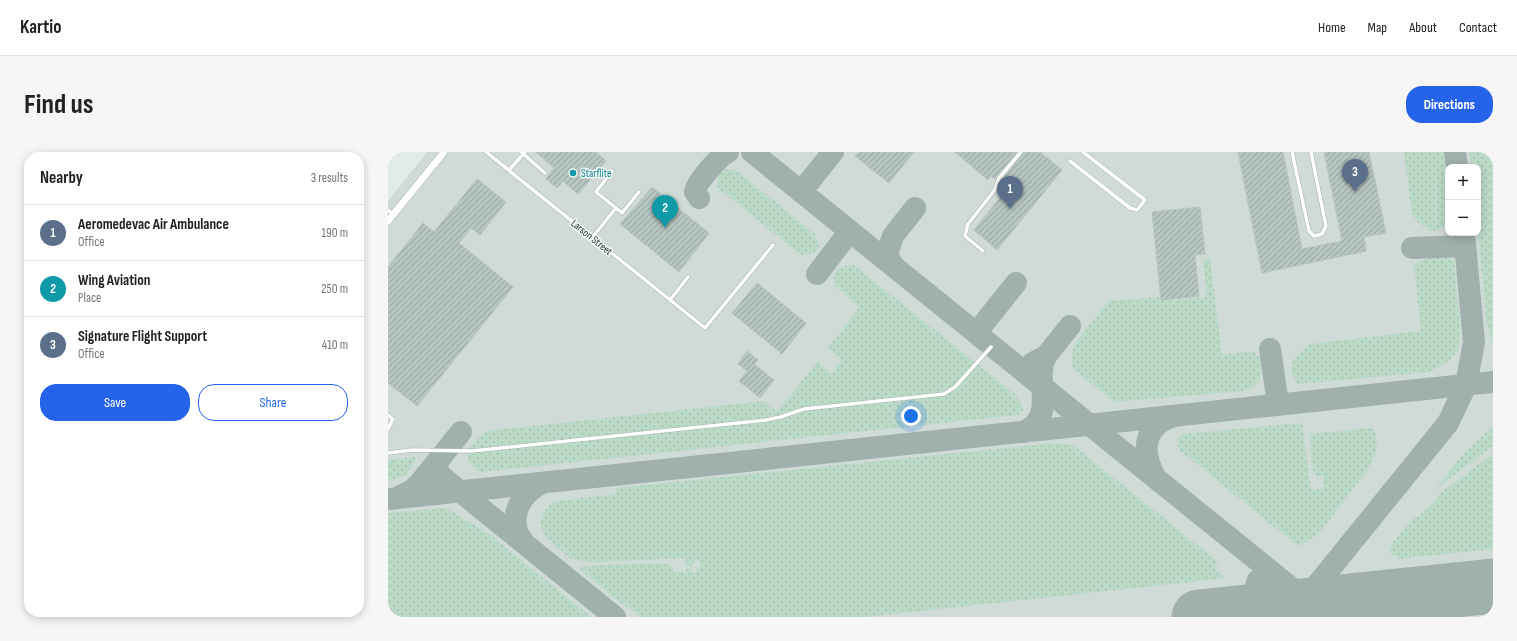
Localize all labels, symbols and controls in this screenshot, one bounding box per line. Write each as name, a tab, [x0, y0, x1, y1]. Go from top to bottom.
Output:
text: Kartio	[20, 16, 62, 39]
text: Home	[1318, 19, 1346, 36]
text: Map	[1368, 19, 1387, 36]
text: About	[1409, 19, 1437, 36]
text: Contact	[1459, 19, 1497, 36]
button: Directions	[1406, 86, 1493, 123]
text: Find us	[24, 88, 93, 121]
pin: 3	[1342, 159, 1368, 192]
map controls	[1445, 164, 1481, 236]
button: +	[1445, 164, 1481, 200]
place label: Starflite	[581, 167, 611, 180]
text: Nearby	[40, 168, 83, 188]
marker: Starflite	[568, 168, 578, 178]
text: 3 results	[311, 170, 348, 186]
pin: 1	[997, 176, 1023, 209]
pin: 2	[652, 195, 678, 228]
button: −	[1445, 200, 1481, 236]
text: Aeromedevac Air Ambulance	[78, 215, 229, 234]
street label: Larson Street	[568, 217, 616, 258]
text: 1	[50, 225, 56, 241]
text: 190 m	[321, 225, 348, 241]
text: Office	[78, 234, 105, 250]
text: Wing Aviation	[78, 271, 150, 290]
text: 2	[50, 281, 56, 297]
text: 250 m	[321, 281, 348, 297]
text: Place	[78, 290, 101, 306]
text: Signature Flight Support	[78, 327, 207, 346]
text: 3	[50, 337, 56, 353]
text: 410 m	[322, 337, 348, 353]
text: Office	[78, 346, 105, 362]
button: Save	[40, 384, 190, 421]
button: Share	[198, 384, 348, 421]
your location	[901, 406, 921, 426]

